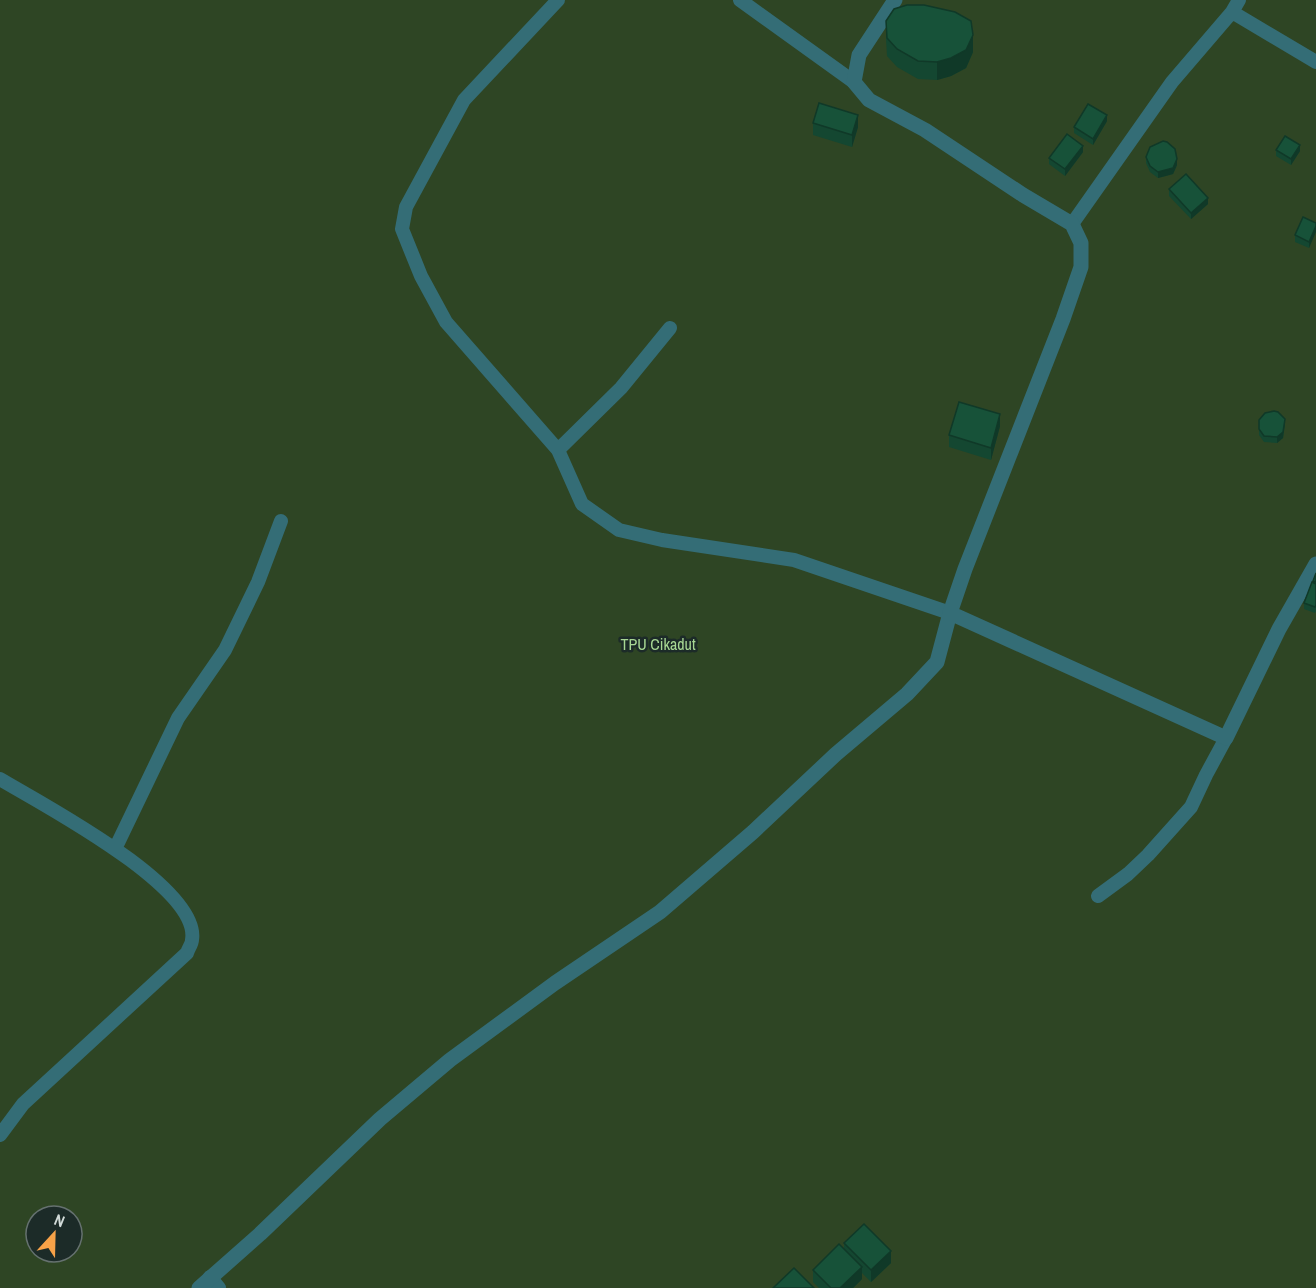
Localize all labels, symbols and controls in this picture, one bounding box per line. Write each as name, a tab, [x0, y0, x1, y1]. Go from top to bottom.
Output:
park label: TPU Cikadut	[620, 633, 696, 655]
north arrow	[24, 1204, 84, 1264]
text: N	[51, 1208, 68, 1232]

